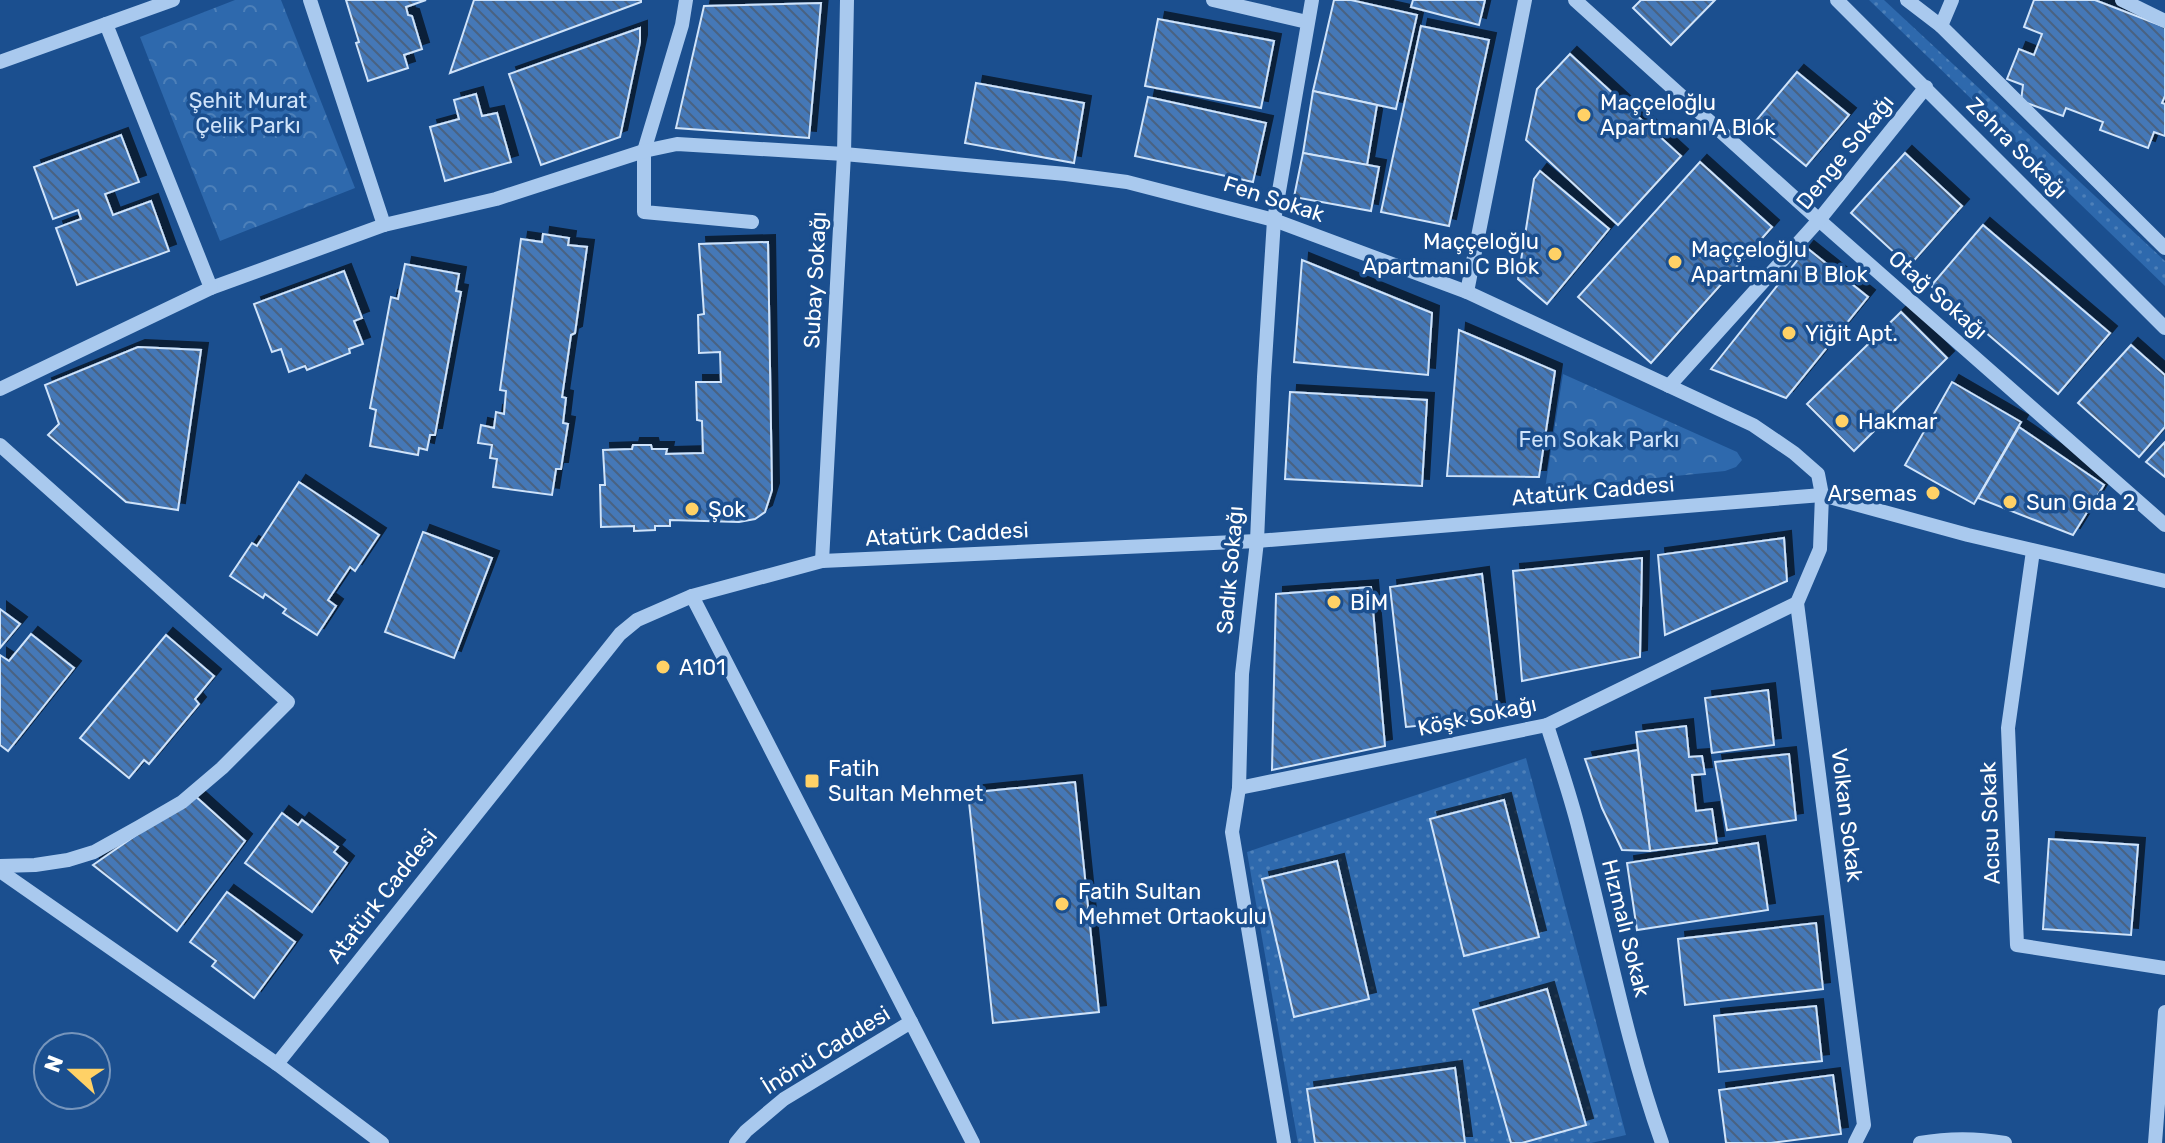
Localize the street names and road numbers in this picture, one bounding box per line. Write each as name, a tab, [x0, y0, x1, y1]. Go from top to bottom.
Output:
street label: Denge Sokağı	[1791, 89, 1899, 215]
street label: Zehra Sokağı	[1961, 92, 2073, 204]
street label: Fen Sokak	[1220, 170, 1329, 228]
street label: Subay Sokağı	[798, 211, 832, 349]
street label: Otağ Sokağı	[1883, 245, 1993, 345]
street label: Atatürk Caddesi	[1510, 470, 1676, 512]
street label: Sadık Sokağı	[1211, 505, 1249, 635]
street label: Atatürk Caddesi	[865, 516, 1029, 552]
street label: Köşk Sokağı	[1415, 690, 1539, 742]
street label: Volkan Sokak	[1825, 747, 1869, 884]
street label: Acısu Sokak	[1974, 760, 2006, 885]
street label: Atatürk Caddesi	[321, 823, 443, 969]
street label: Hızmalı Sokak	[1596, 856, 1656, 1000]
street label: İnönü Caddesi	[757, 1000, 895, 1100]

